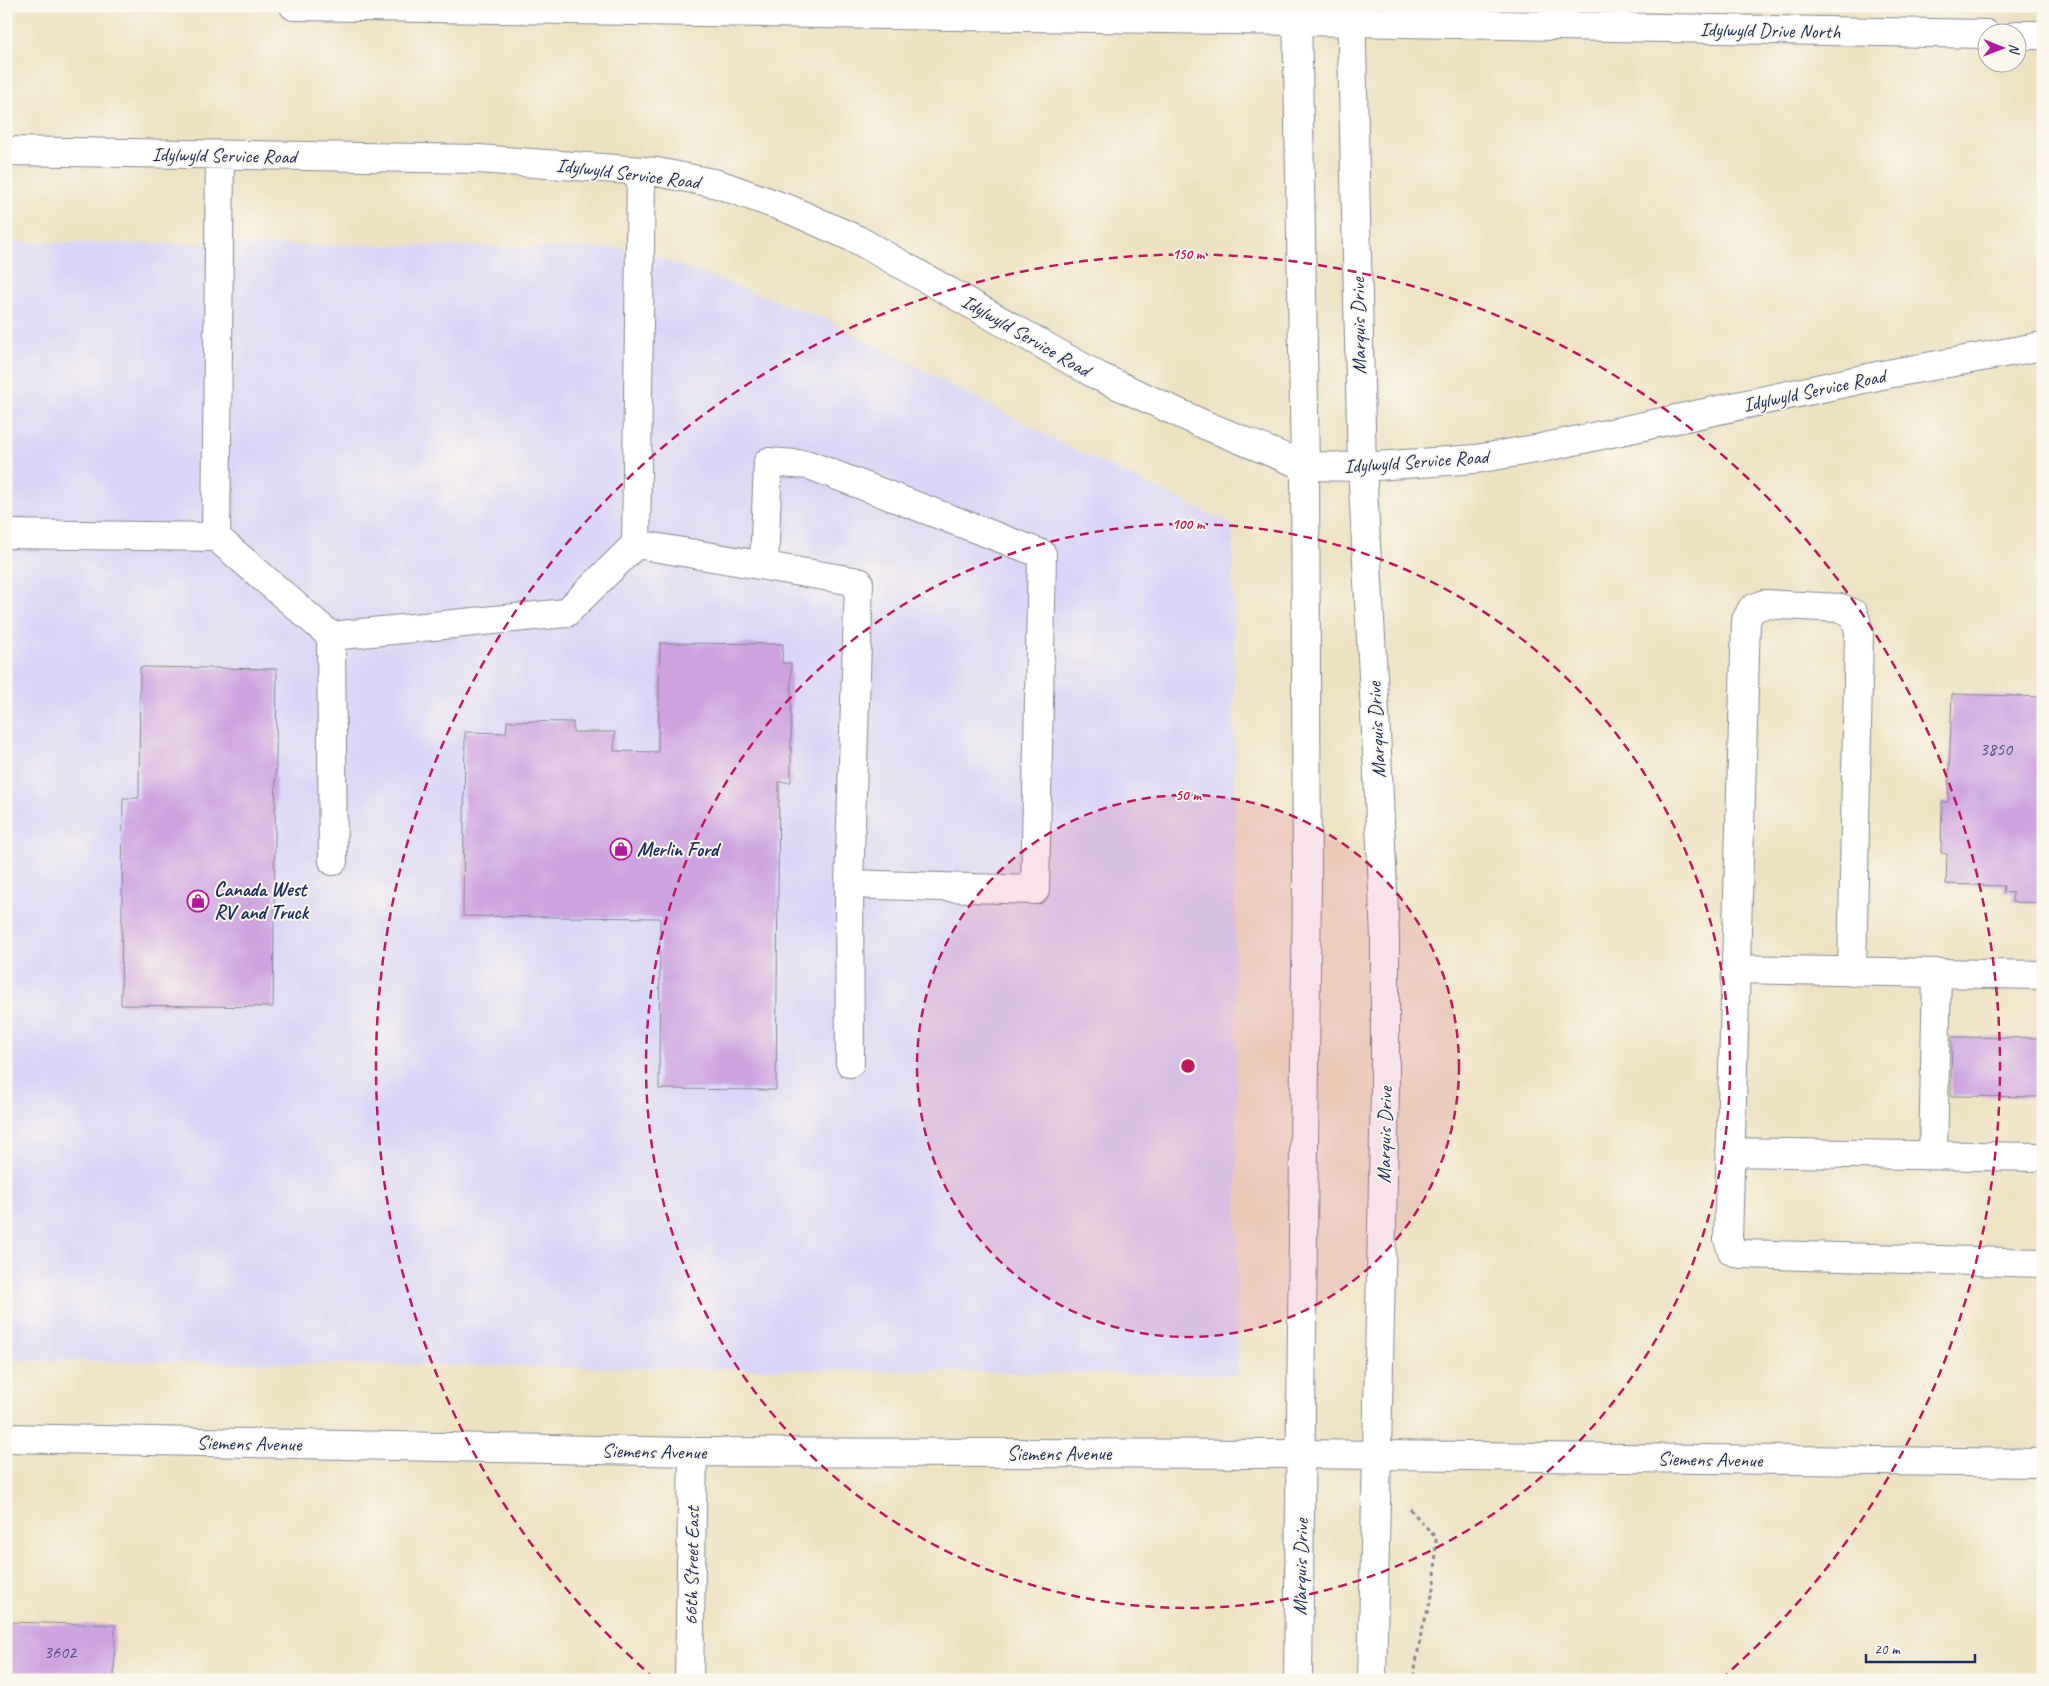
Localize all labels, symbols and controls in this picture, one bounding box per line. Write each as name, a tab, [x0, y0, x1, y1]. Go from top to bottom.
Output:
street label: Idylwyld Drive North	[1699, 17, 1842, 44]
north arrow	[1976, 22, 2026, 72]
text: N	[2006, 44, 2023, 55]
street label: Idylwyld Service Road	[152, 142, 300, 169]
street label: Idylwyld Service Road	[555, 152, 704, 195]
text: 150 m	[1172, 245, 1206, 264]
street label: Marquis Drive	[1345, 276, 1372, 375]
street label: Idylwyld Service Road	[957, 289, 1097, 384]
street label: Idylwyld Service Road	[1741, 363, 1890, 418]
street label: Idylwyld Service Road	[1343, 444, 1492, 479]
text: 100 m	[1172, 515, 1206, 534]
street label: Marquis Drive	[1361, 680, 1392, 779]
house number: 3850	[1980, 738, 2014, 760]
text: 50 m	[1175, 786, 1202, 805]
shop icon: Merlin Ford	[609, 837, 633, 861]
place label: Merlin Ford	[637, 837, 722, 862]
place label: Canada West RV and Truck	[214, 877, 310, 925]
shop icon: Canada West RV and Truck	[186, 889, 210, 913]
centre of rings	[1179, 1057, 1197, 1075]
street label: Marquis Drive	[1371, 1085, 1398, 1184]
street label: Siemens Avenue	[196, 1430, 303, 1457]
street label: Siemens Avenue	[601, 1438, 708, 1465]
street label: Siemens Avenue	[1007, 1441, 1113, 1466]
street label: Siemens Avenue	[1657, 1446, 1764, 1473]
street label: 66th Street East	[678, 1504, 705, 1626]
street label: Marquis Drive	[1287, 1517, 1314, 1616]
scale bar	[1866, 1631, 1975, 1663]
text: 20 m	[1874, 1640, 1901, 1659]
house number: 3602	[44, 1641, 78, 1663]

